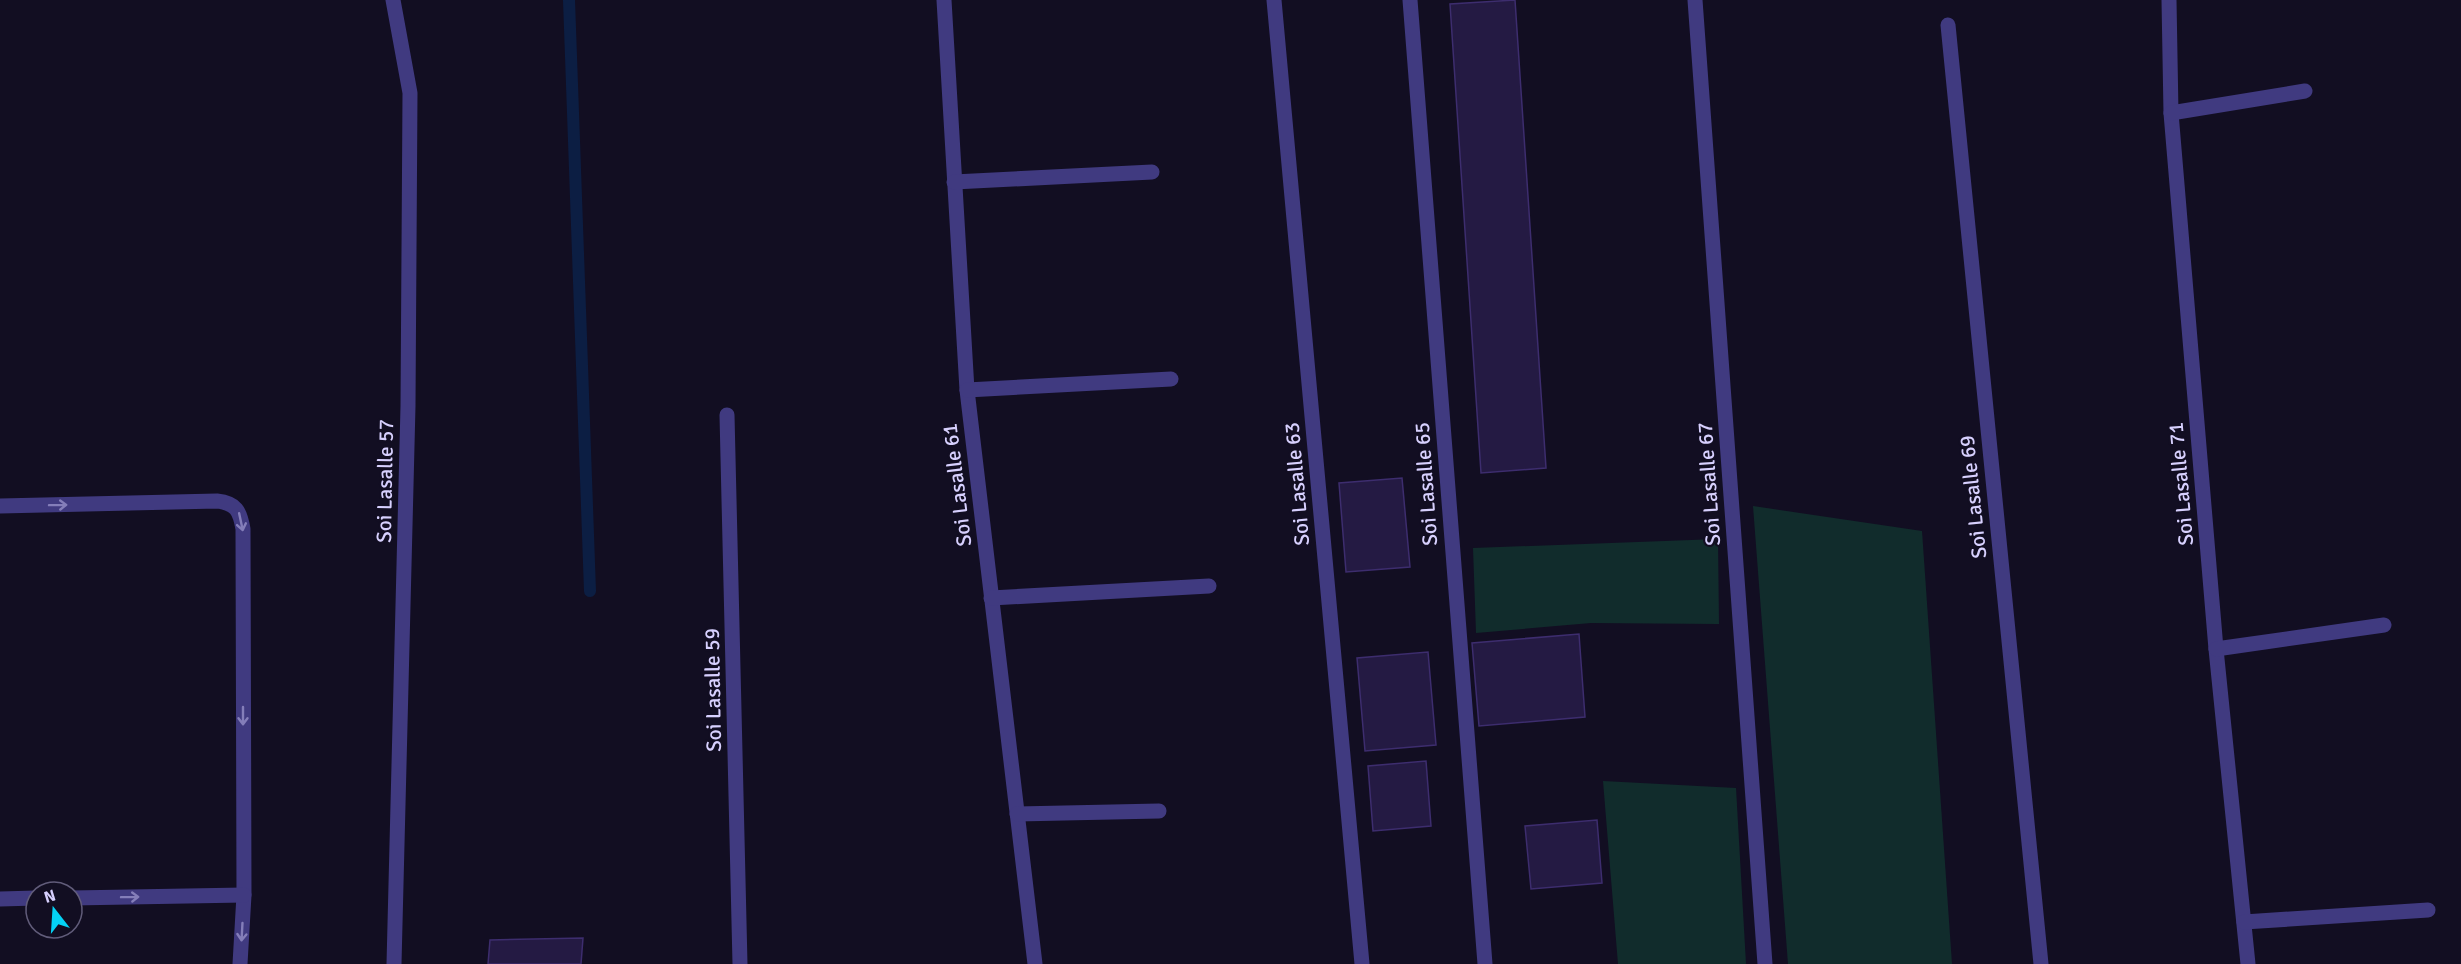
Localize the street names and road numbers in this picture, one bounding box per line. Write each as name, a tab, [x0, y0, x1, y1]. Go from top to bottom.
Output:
street label: Soi Lasalle 57	[371, 419, 399, 543]
street label: Soi Lasalle 63	[1279, 421, 1315, 547]
street label: Soi Lasalle 65	[1409, 421, 1443, 547]
street label: Soi Lasalle 67	[1692, 421, 1726, 547]
street label: Soi Lasalle 71	[2163, 421, 2199, 547]
street label: Soi Lasalle 61	[937, 422, 977, 548]
street label: Soi Lasalle 69	[1954, 434, 1992, 560]
street label: Soi Lasalle 59	[699, 628, 727, 752]

